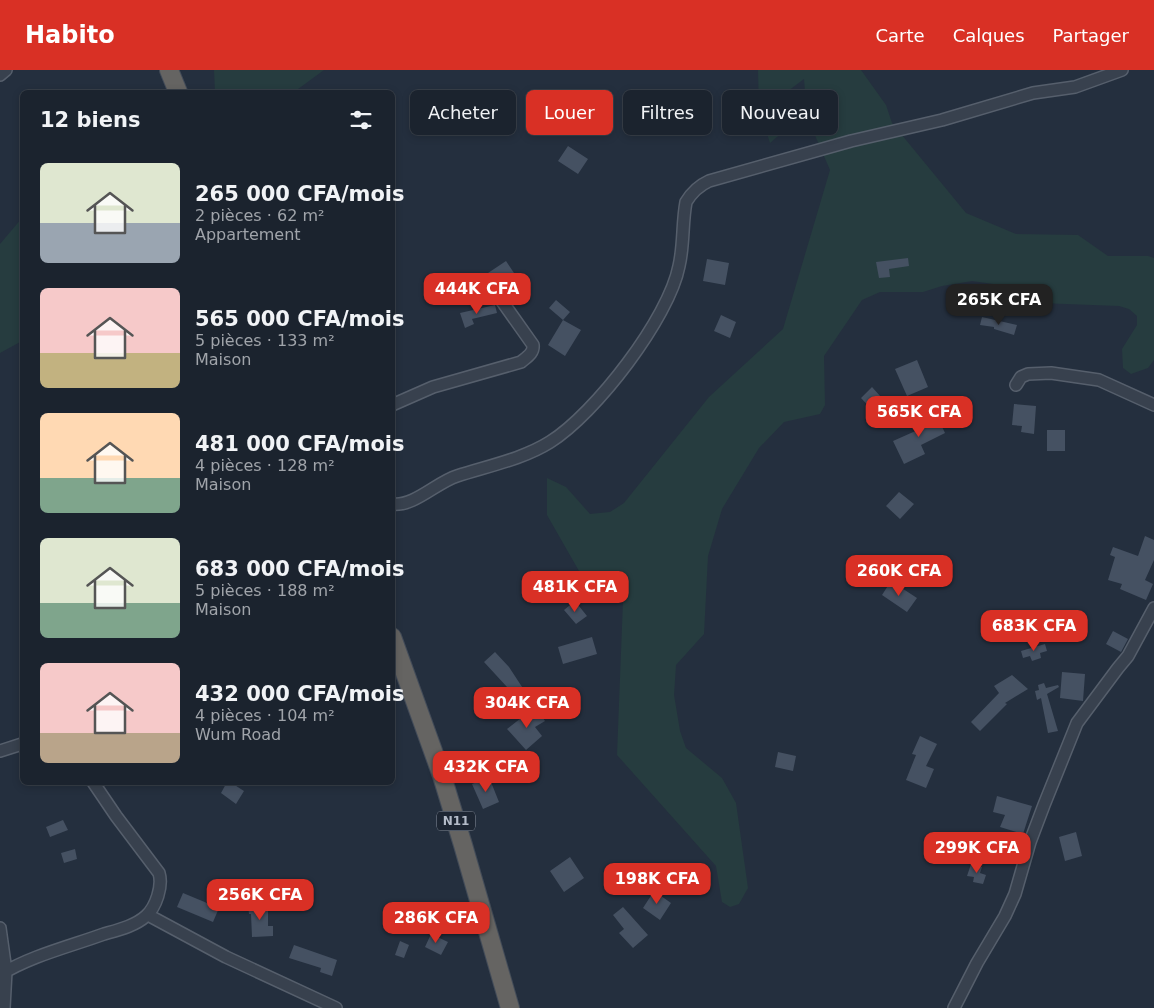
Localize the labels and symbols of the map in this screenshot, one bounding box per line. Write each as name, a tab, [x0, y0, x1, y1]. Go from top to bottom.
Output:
pin: 444K CFA	[425, 272, 529, 315]
pin: 265K CFA	[947, 284, 1051, 326]
pin: 565K CFA	[867, 396, 971, 438]
pin: 260K CFA	[847, 554, 951, 597]
pin: 481K CFA	[523, 570, 627, 613]
pin: 683K CFA	[982, 610, 1086, 652]
pin: 304K CFA	[475, 686, 579, 729]
pin: 432K CFA	[434, 750, 538, 793]
road number: N11	[437, 811, 475, 830]
pin: 299K CFA	[925, 832, 1029, 874]
pin: 198K CFA	[605, 862, 709, 905]
pin: 256K CFA	[208, 878, 312, 921]
pin: 286K CFA	[384, 902, 488, 944]

